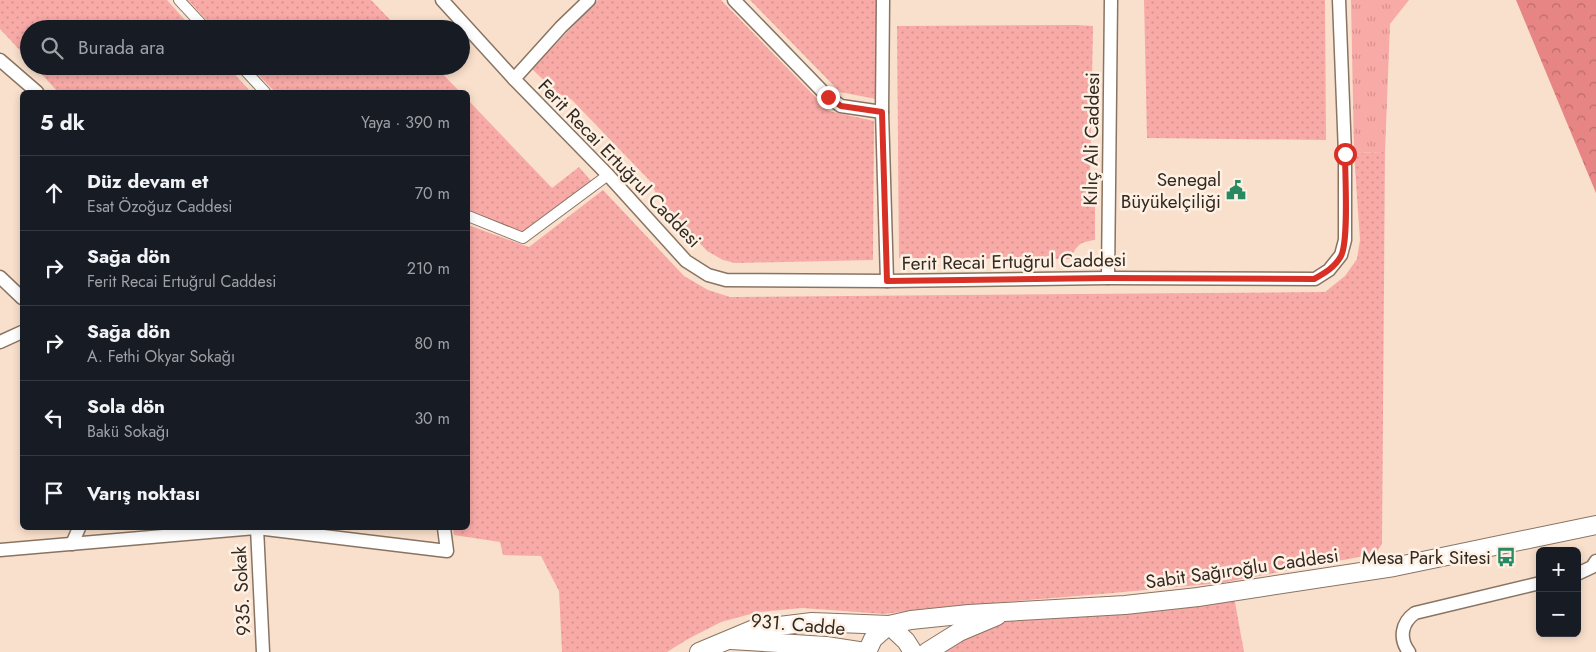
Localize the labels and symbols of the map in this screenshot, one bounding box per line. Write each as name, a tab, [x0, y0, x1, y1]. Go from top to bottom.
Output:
street label: Kılıç Ali Caddesi	[1077, 72, 1106, 206]
street label: Ferit Recai Ertuğrul Caddesi	[532, 73, 707, 254]
route end	[817, 86, 840, 109]
route start	[1334, 143, 1357, 166]
place label: Senegal Büyükelçiliği	[1121, 166, 1221, 215]
public building icon: Senegal Büyükelçiliği	[1225, 179, 1247, 201]
street label: Ferit Recai Ertuğrul Caddesi	[901, 246, 1127, 277]
street label: Sabit Sağıroğlu Caddesi	[1144, 542, 1340, 595]
place label: Mesa Park Sitesi	[1361, 544, 1491, 571]
street label: 935. Sokak	[226, 545, 257, 637]
bus stop icon: Mesa Park Sitesi	[1495, 546, 1517, 568]
street label: 931. Cadde	[750, 607, 847, 642]

